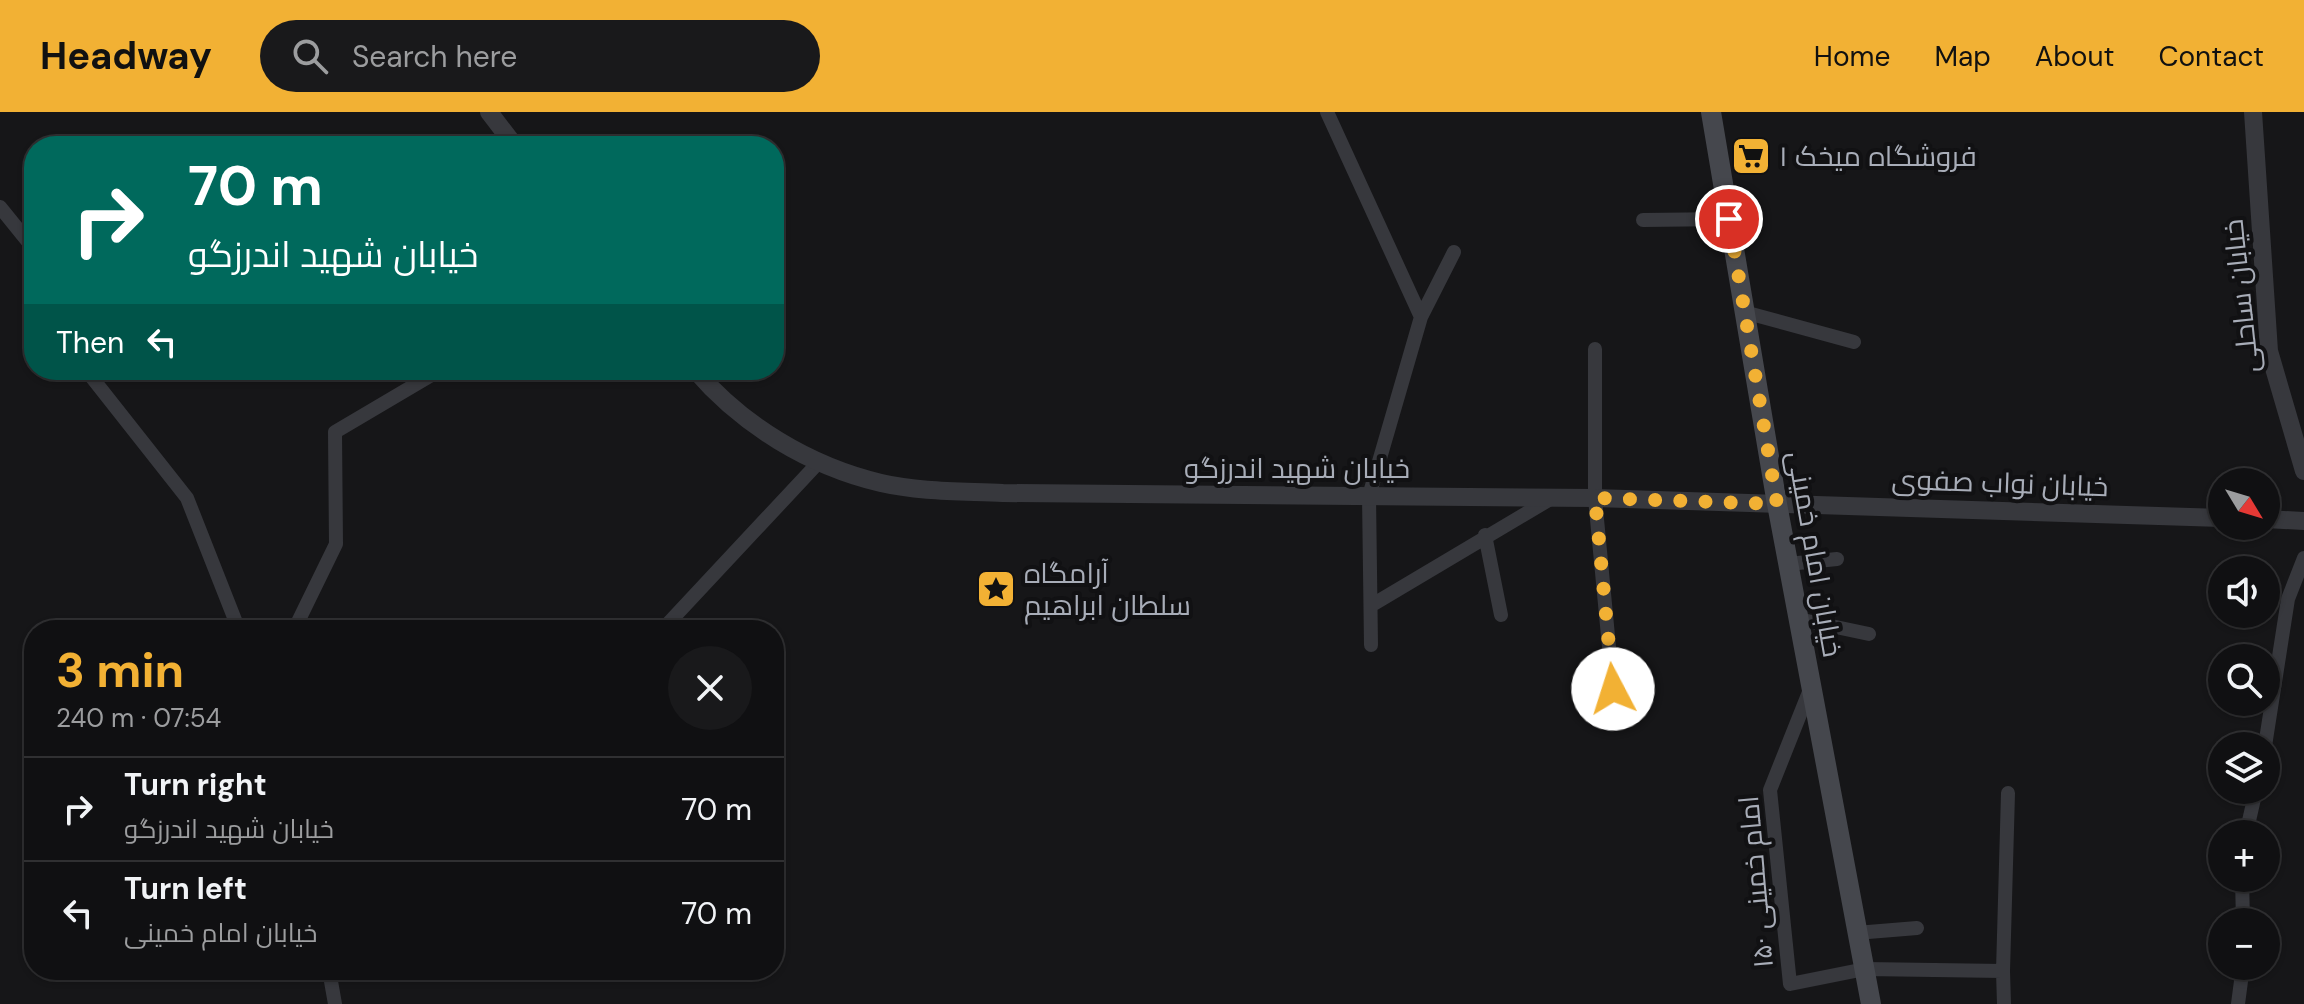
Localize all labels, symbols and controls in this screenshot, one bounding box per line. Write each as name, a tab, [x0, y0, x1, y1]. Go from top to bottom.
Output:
search box	[260, 20, 820, 92]
text: Headway	[40, 31, 212, 81]
icon: search	[288, 34, 332, 78]
text: Search here	[352, 37, 517, 76]
text: Home	[1814, 38, 1890, 75]
text: Map	[1934, 38, 1991, 75]
text: About	[2035, 38, 2114, 75]
text: Contact	[2158, 38, 2264, 75]
supermarket icon: فروشگاه میخک ۱	[1730, 135, 1772, 177]
place label: فروشگاه میخک ۱	[1779, 138, 1977, 175]
text: 70 m	[188, 149, 323, 222]
icon: right	[56, 168, 160, 272]
pin	[1695, 185, 1763, 253]
icon: arrive	[1707, 197, 1751, 241]
street label: خیابان ساحلی	[2215, 217, 2267, 375]
text: خیابان شهید اندرزگو	[188, 231, 479, 278]
icon: left	[140, 320, 184, 364]
text: Then	[56, 323, 124, 362]
street label: خیابان امام خمینی	[1778, 448, 1851, 660]
street label: خیابان شهید اندرزگو	[1184, 450, 1410, 487]
street label: خیابان نواب صفوی	[1891, 461, 2109, 505]
north arrow	[2208, 468, 2280, 540]
map controls	[2208, 468, 2280, 980]
place label: آرامگاه سلطان ابراهیم	[1024, 555, 1191, 625]
button: sound	[2208, 556, 2280, 628]
place icon: آرامگاه سلطان ابراهیم	[975, 568, 1017, 610]
text: 3 min	[56, 639, 184, 702]
button: search	[2208, 644, 2280, 716]
button: close	[668, 646, 752, 730]
position arrow	[1571, 647, 1655, 731]
text: 240 m · 07:54	[56, 701, 221, 735]
button: layers	[2208, 732, 2280, 804]
text: Turn right	[124, 765, 267, 804]
icon: right	[56, 787, 100, 831]
text: 70 m	[681, 790, 752, 829]
street label: امام خمینی ۱۵۰	[1730, 794, 1783, 970]
text: خیابان شهید اندرزگو	[124, 812, 334, 846]
button: +	[2208, 820, 2280, 892]
text: Turn left	[124, 869, 247, 908]
icon: left	[56, 891, 100, 935]
text: 70 m	[681, 894, 752, 933]
button: −	[2208, 908, 2280, 980]
text: خیابان امام خمینی	[124, 916, 317, 950]

